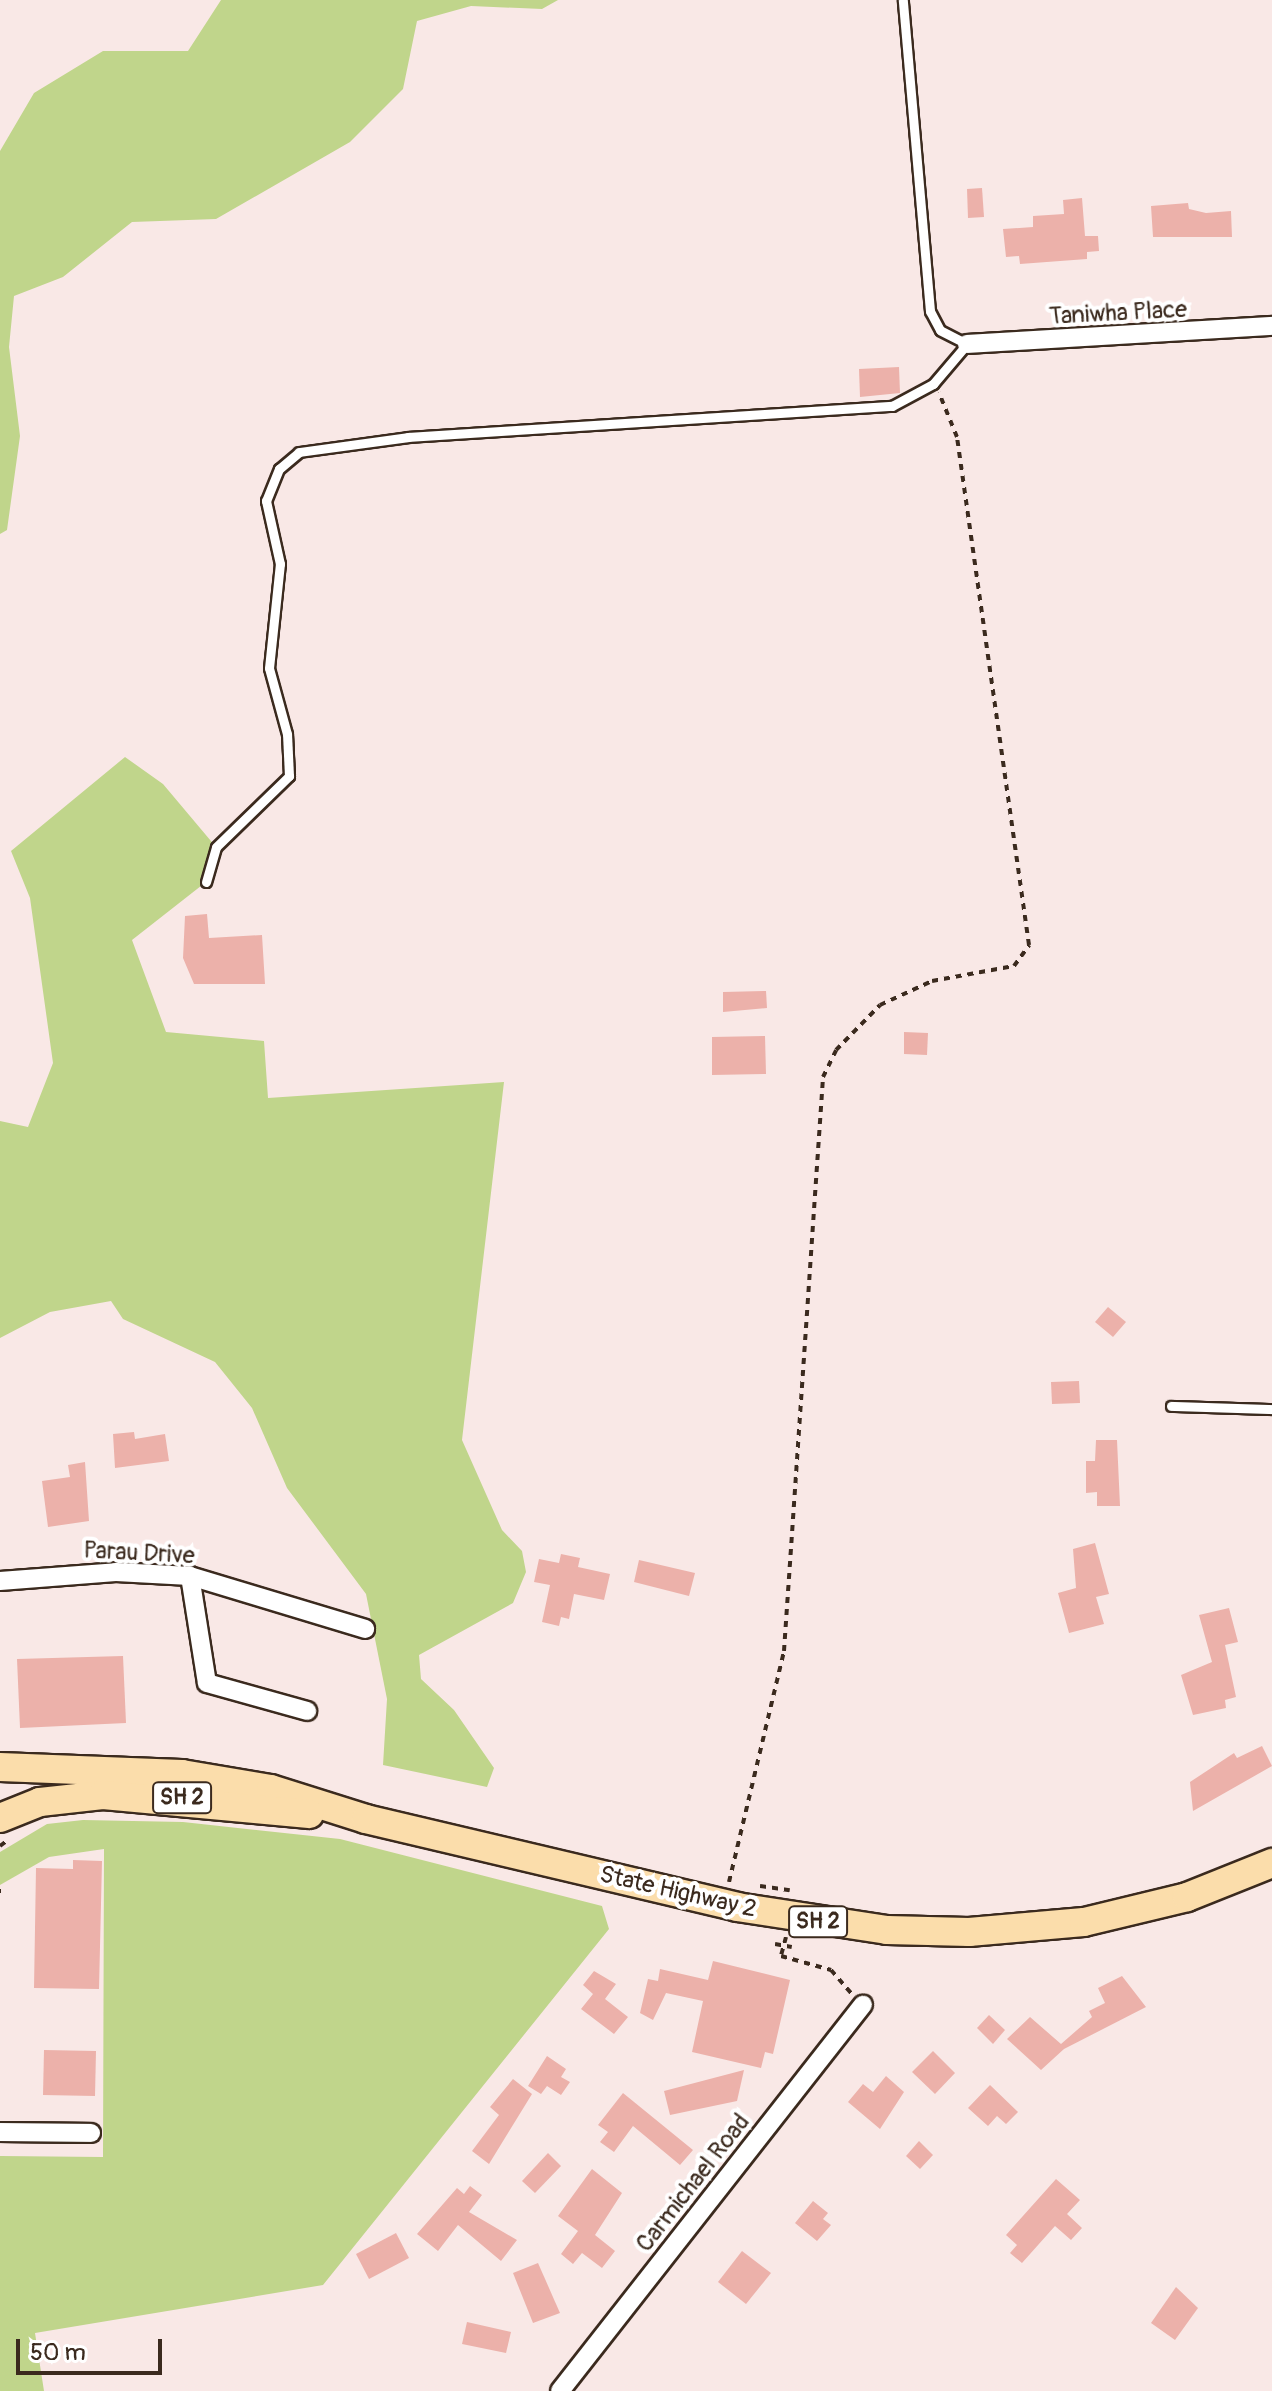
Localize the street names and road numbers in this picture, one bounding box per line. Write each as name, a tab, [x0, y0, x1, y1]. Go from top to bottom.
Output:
street label: Taniwha Place	[1048, 295, 1188, 331]
street label: Parau Drive	[83, 1536, 195, 1570]
road number: SH 2	[152, 1780, 212, 1816]
street label: State Highway 2	[597, 1860, 759, 1924]
road number: SH 2	[788, 1904, 848, 1940]
street label: Carmichael Road	[630, 2108, 756, 2258]

